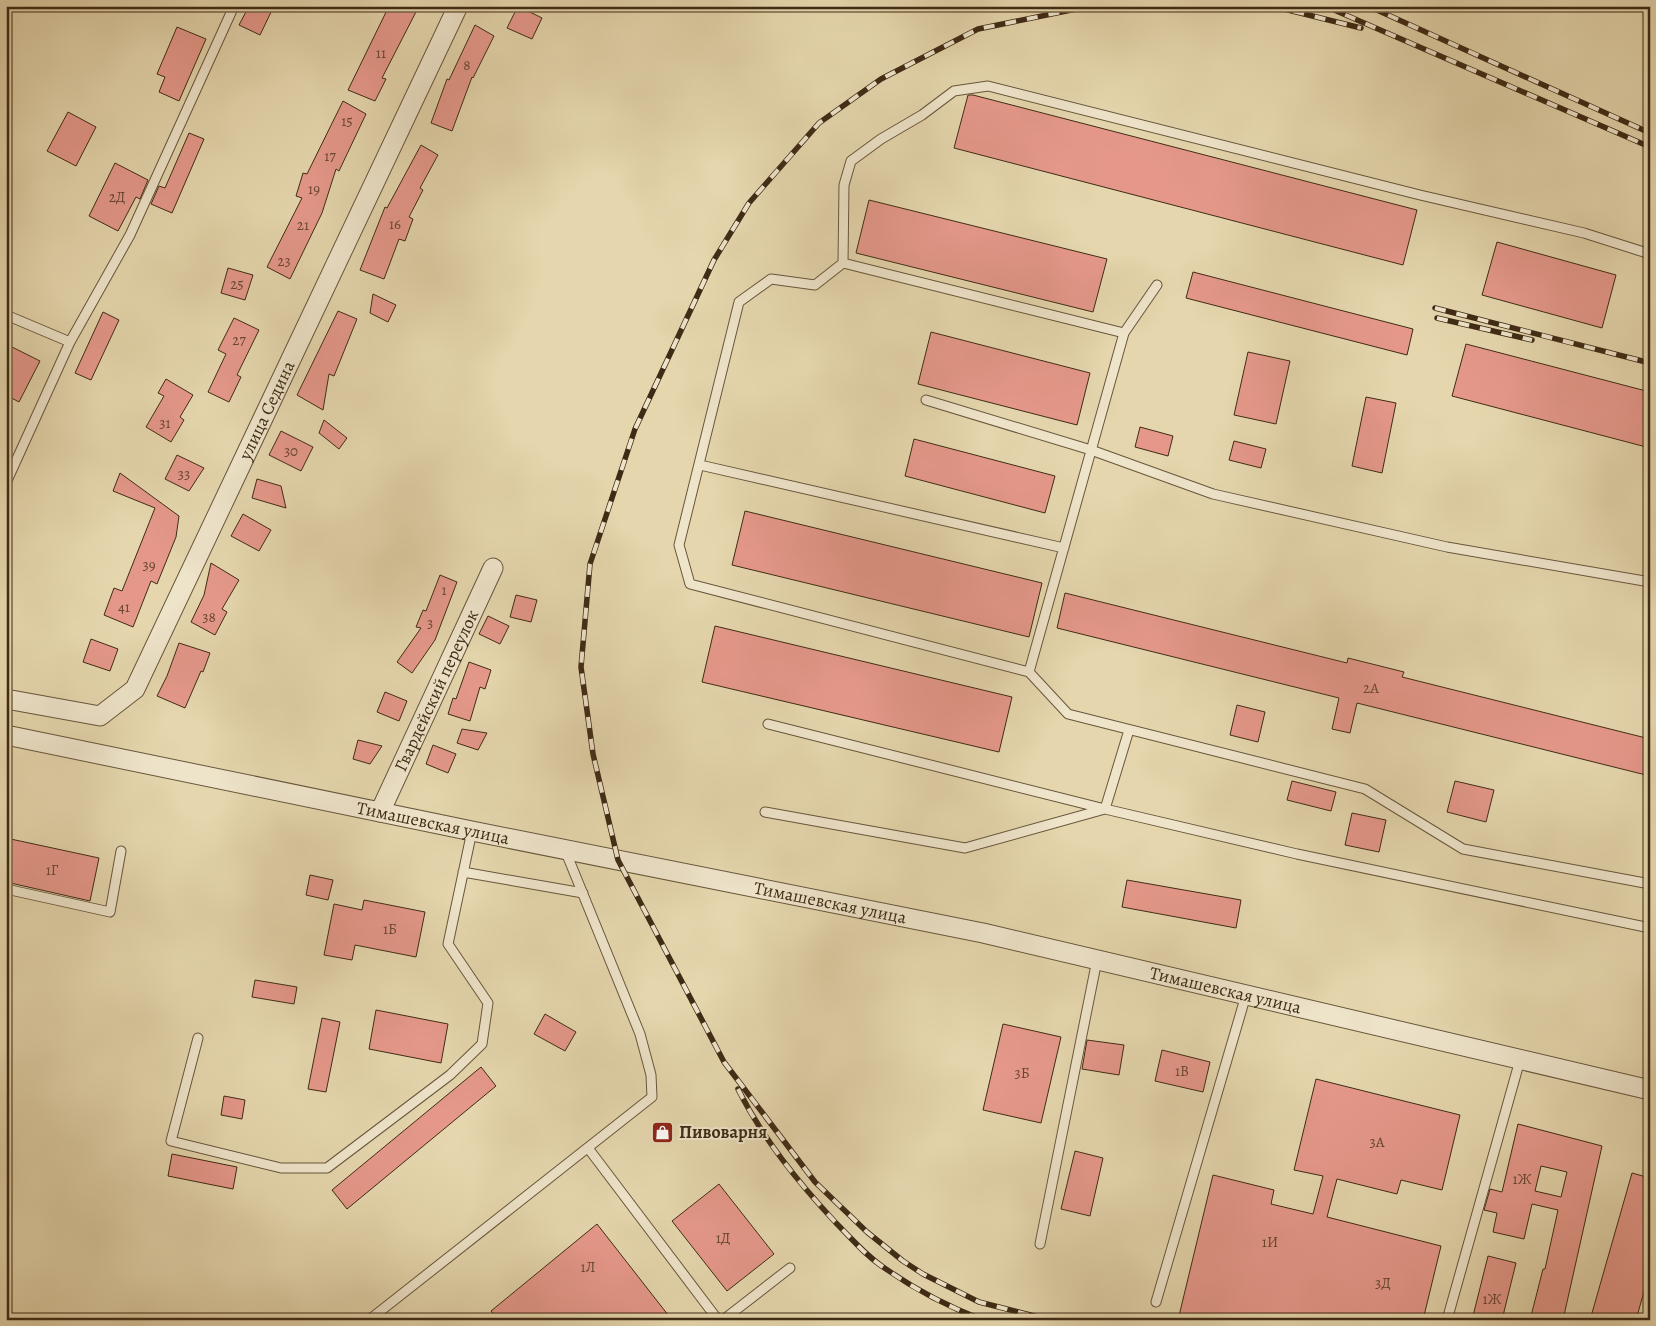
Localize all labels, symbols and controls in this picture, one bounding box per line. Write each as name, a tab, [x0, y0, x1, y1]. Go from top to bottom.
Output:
house number: 11	[376, 43, 386, 63]
house number: 8	[463, 55, 471, 75]
house number: 15	[341, 111, 353, 131]
house number: 17	[324, 146, 336, 166]
house number: 19	[308, 179, 320, 199]
house number: 2Д	[109, 187, 125, 207]
house number: 16	[389, 214, 401, 234]
house number: 21	[297, 215, 309, 235]
house number: 23	[277, 251, 291, 271]
house number: 25	[230, 274, 244, 294]
house number: 27	[232, 330, 246, 350]
street label: улица Седина	[233, 356, 301, 465]
house number: 31	[159, 413, 171, 433]
house number: 30	[284, 441, 298, 461]
house number: 33	[178, 464, 190, 484]
house number: 39	[142, 555, 156, 575]
house number: 1	[441, 580, 447, 600]
house number: 41	[118, 597, 130, 617]
street label: Гвардейский переулок	[389, 606, 484, 775]
house number: 38	[202, 607, 216, 627]
house number: 3	[427, 613, 433, 633]
house number: 2А	[1363, 678, 1379, 698]
street label: Тимашевская улица	[355, 796, 512, 850]
house number: 1Г	[46, 860, 59, 880]
street label: Тимашевская улица	[752, 876, 909, 930]
house number: 1Б	[383, 919, 397, 939]
street label: Тимашевская улица	[1147, 961, 1304, 1020]
house number: 1В	[1175, 1061, 1189, 1081]
house number: 3Б	[1014, 1063, 1030, 1083]
shop icon: Пивоварня	[651, 1120, 675, 1144]
place label: Пивоварня	[679, 1120, 767, 1144]
house number: 3А	[1369, 1132, 1385, 1152]
house number: 1Ж	[1513, 1169, 1532, 1189]
house number: 1Д	[716, 1228, 730, 1248]
house number: 1И	[1262, 1232, 1278, 1252]
house number: 1Л	[581, 1257, 596, 1277]
house number: 3Д	[1375, 1273, 1391, 1293]
house number: 1Ж	[1483, 1289, 1502, 1309]

